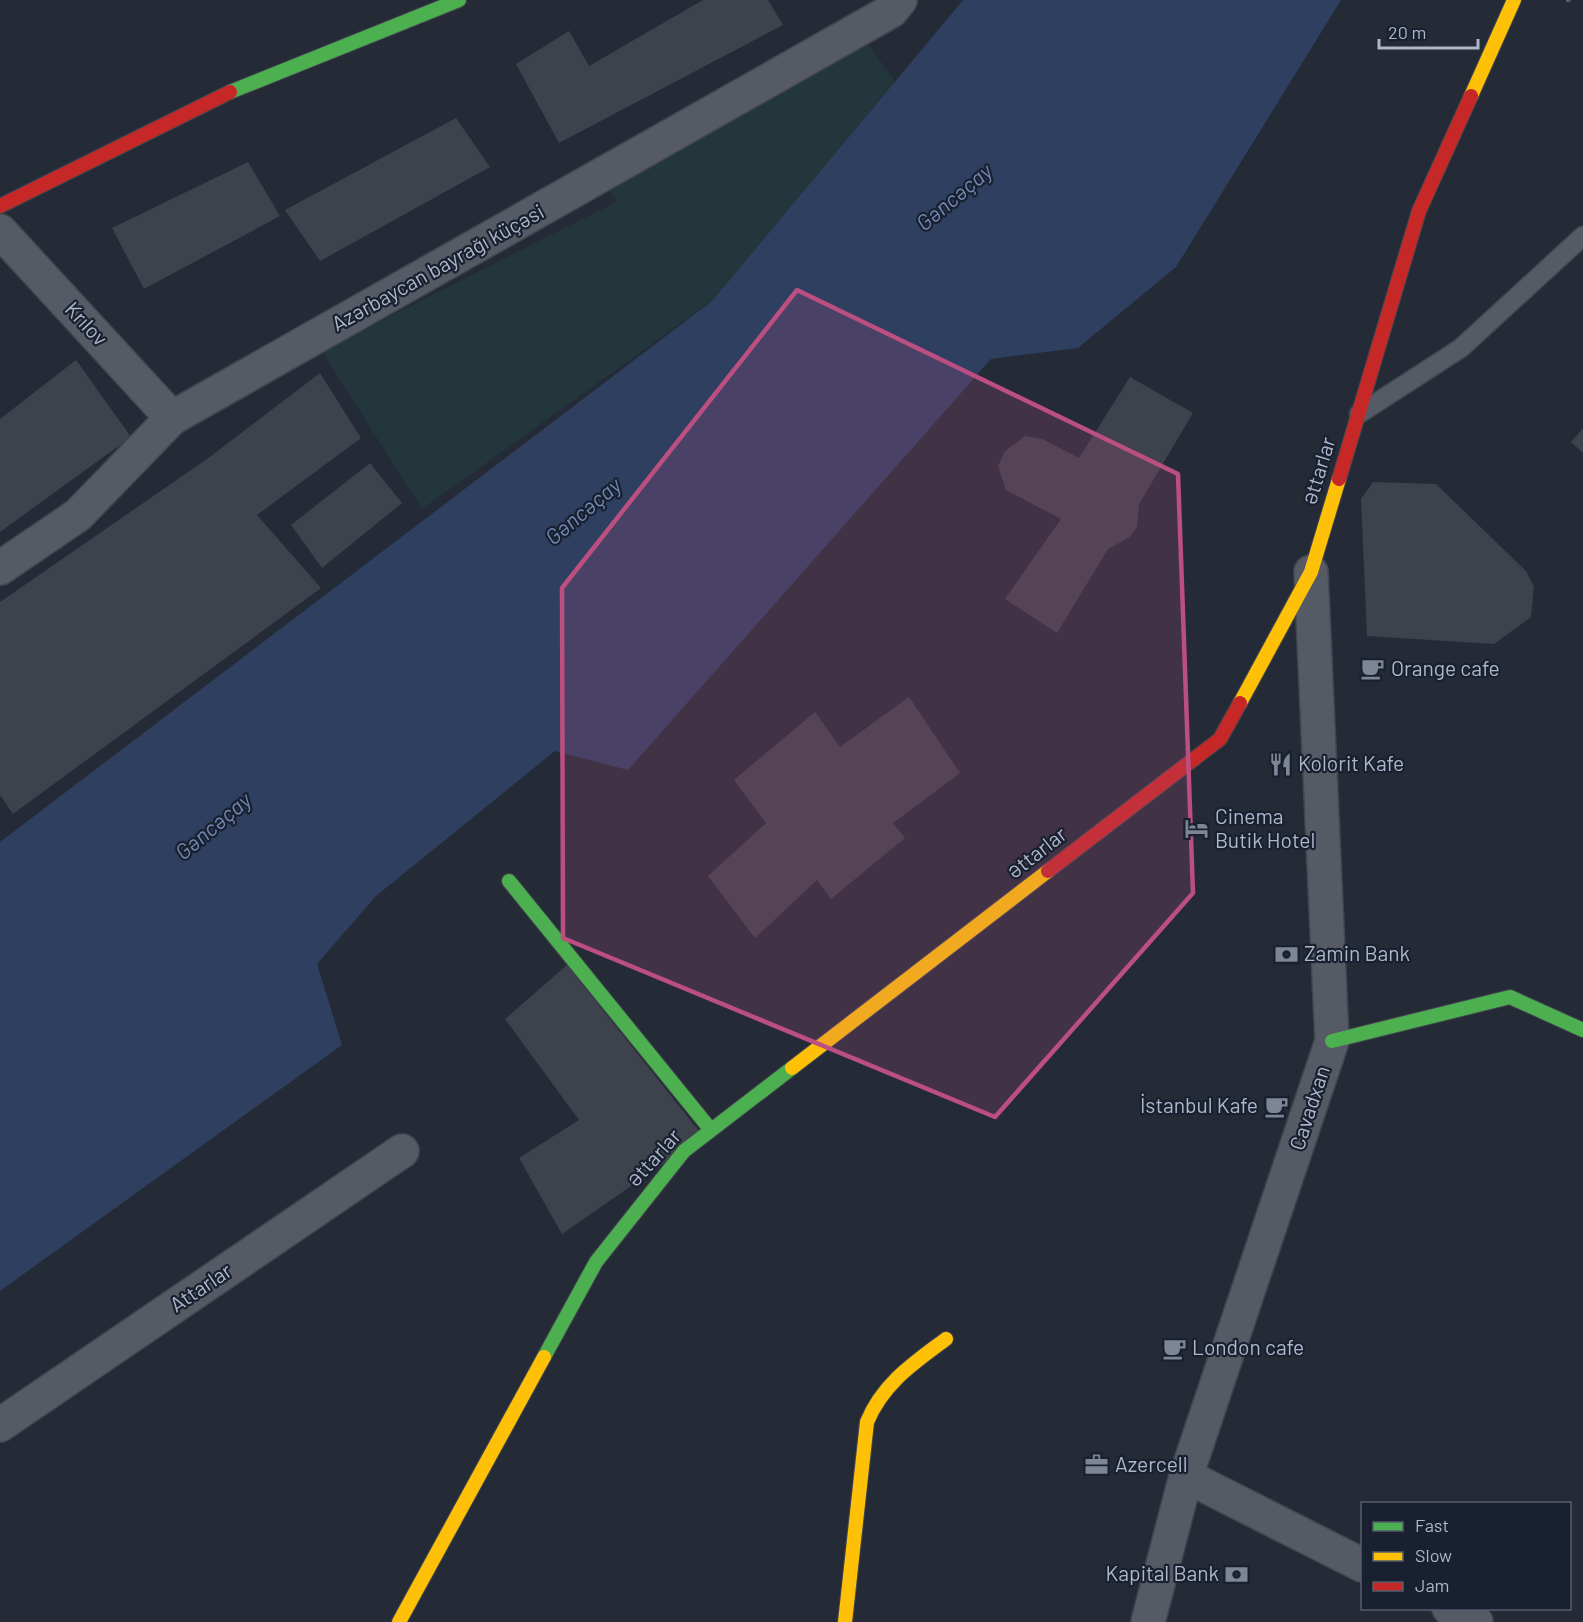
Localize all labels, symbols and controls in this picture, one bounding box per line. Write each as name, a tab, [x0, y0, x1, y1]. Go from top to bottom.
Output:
scale bar	[1379, 12, 1478, 50]
text: 20 m	[1388, 21, 1426, 43]
water label: Gəncəçay	[910, 156, 997, 235]
street label: Azərbaycan bayrağı küçəsi	[327, 198, 548, 336]
street label: Krılov	[61, 296, 114, 350]
street label: Əttarlar	[1296, 434, 1340, 507]
water label: Gəncəçay	[539, 470, 626, 549]
place label: Orange cafe	[1391, 655, 1500, 680]
cafe icon: Orange cafe	[1360, 656, 1386, 682]
place label: Kolorit Kafe	[1298, 750, 1404, 775]
restaurant icon: Kolorit Kafe	[1267, 751, 1293, 777]
water label: Gəncəçay	[169, 785, 256, 864]
place label: Cinema Butik Hotel	[1215, 803, 1315, 852]
hotel icon: Cinema Butik Hotel	[1184, 816, 1210, 842]
street label: Əttarlar	[1001, 820, 1071, 883]
place label: Zamin Bank	[1304, 940, 1410, 965]
bank icon: Zamin Bank	[1273, 941, 1299, 967]
street label: Cavadxan	[1283, 1062, 1334, 1153]
place label: İstanbul Kafe	[1140, 1092, 1258, 1117]
cafe icon: İstanbul Kafe	[1263, 1093, 1289, 1119]
street label: Əttarlar	[620, 1123, 686, 1191]
street label: Attarlar	[164, 1257, 236, 1317]
place label: London cafe	[1192, 1334, 1304, 1359]
cafe icon: London cafe	[1161, 1335, 1187, 1361]
place label: Azercell	[1115, 1451, 1188, 1476]
office icon: Azercell	[1084, 1452, 1110, 1478]
legend	[1361, 1502, 1571, 1610]
text: Fast	[1415, 1514, 1449, 1536]
text: Slow	[1415, 1544, 1452, 1566]
place label: Kapital Bank	[1105, 1560, 1219, 1585]
bank icon: Kapital Bank	[1224, 1561, 1250, 1587]
text: Jam	[1415, 1574, 1449, 1596]

